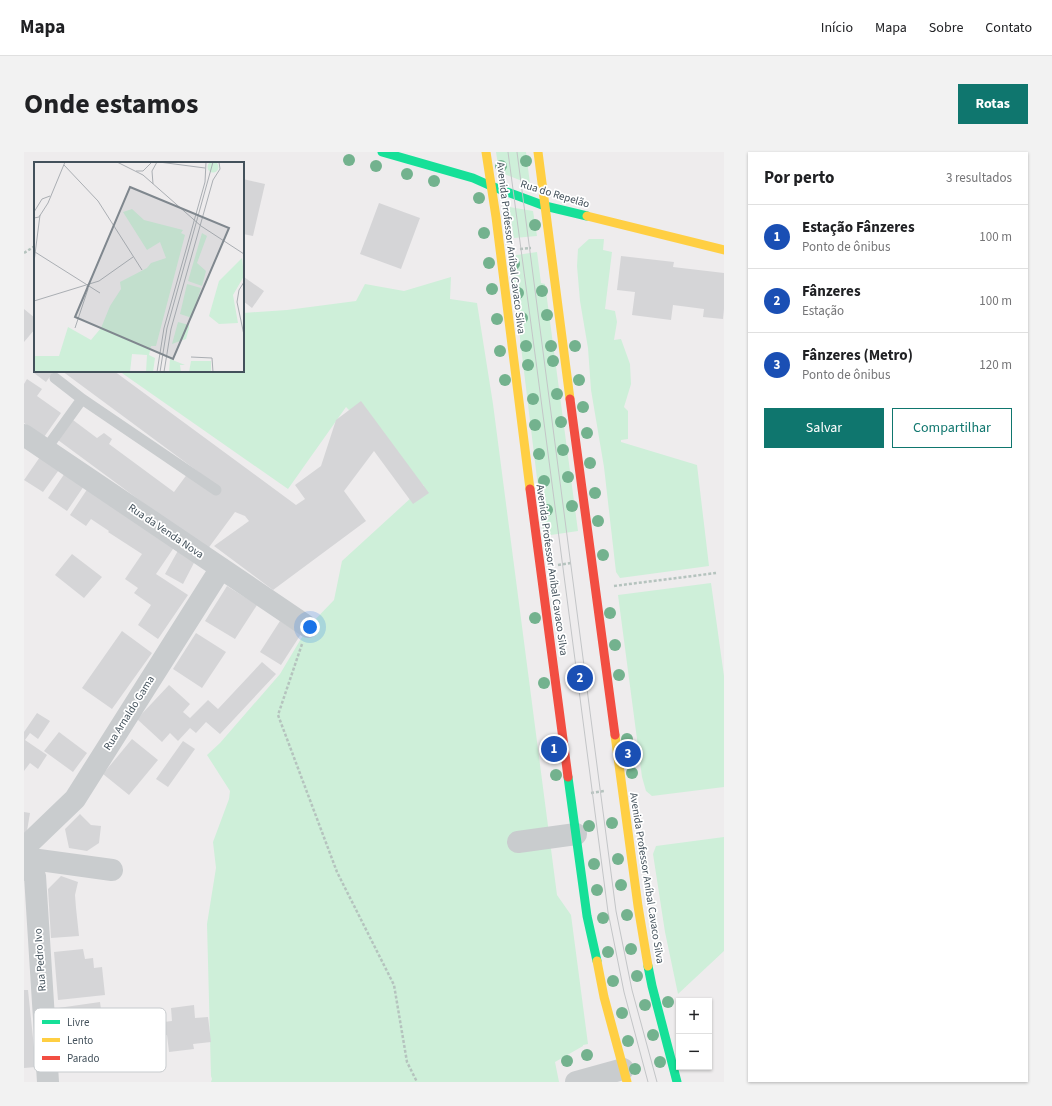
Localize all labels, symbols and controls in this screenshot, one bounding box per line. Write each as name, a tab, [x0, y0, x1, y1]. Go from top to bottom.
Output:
text: Mapa	[20, 14, 65, 41]
text: Início	[821, 18, 853, 38]
text: Mapa	[875, 18, 907, 38]
text: Sobre	[929, 18, 963, 38]
text: Contato	[985, 18, 1032, 38]
text: Onde estamos	[24, 84, 198, 124]
button: Rotas	[958, 84, 1028, 124]
street label: Avenida Professor Aníbal Cavaco Silva	[493, 161, 529, 335]
inset map	[34, 162, 244, 372]
text: Por perto	[764, 166, 834, 190]
text: 3 resultados	[946, 169, 1012, 187]
street label: Rua do Repelão	[519, 176, 592, 212]
text: Estação Fânzeres	[802, 217, 915, 238]
text: 1	[774, 228, 780, 246]
text: 100 m	[979, 228, 1012, 246]
text: Ponto de ônibus	[802, 238, 890, 256]
text: Fânzeres	[802, 281, 861, 302]
text: 2	[774, 292, 780, 310]
text: 100 m	[979, 292, 1012, 310]
text: Estação	[802, 302, 844, 320]
text: Fânzeres (Metro)	[802, 345, 913, 366]
text: 3	[774, 356, 780, 374]
text: 120 m	[979, 356, 1012, 374]
text: Ponto de ônibus	[802, 366, 890, 384]
button: Salvar	[764, 408, 884, 448]
button: Compartilhar	[892, 408, 1012, 448]
street label: Avenida Professor Aníbal Cavaco Silva	[533, 483, 571, 657]
street label: Rua da Venda Nova	[125, 500, 207, 562]
your location	[300, 617, 320, 637]
pin: 2	[567, 663, 593, 693]
street label: Rua Arnaldo Gama	[100, 673, 158, 753]
pin: 1	[541, 734, 567, 764]
pin: 3	[615, 739, 641, 769]
street label: Avenida Professor Aníbal Cavaco Silva	[626, 791, 668, 965]
street label: Rua Pedro Ivo	[30, 928, 50, 992]
map controls	[676, 998, 712, 1070]
button: +	[676, 998, 712, 1034]
legend	[34, 1008, 166, 1072]
text: Livre	[67, 1015, 90, 1030]
text: Lento	[67, 1033, 93, 1048]
button: −	[676, 1034, 712, 1070]
text: Parado	[67, 1051, 100, 1066]

